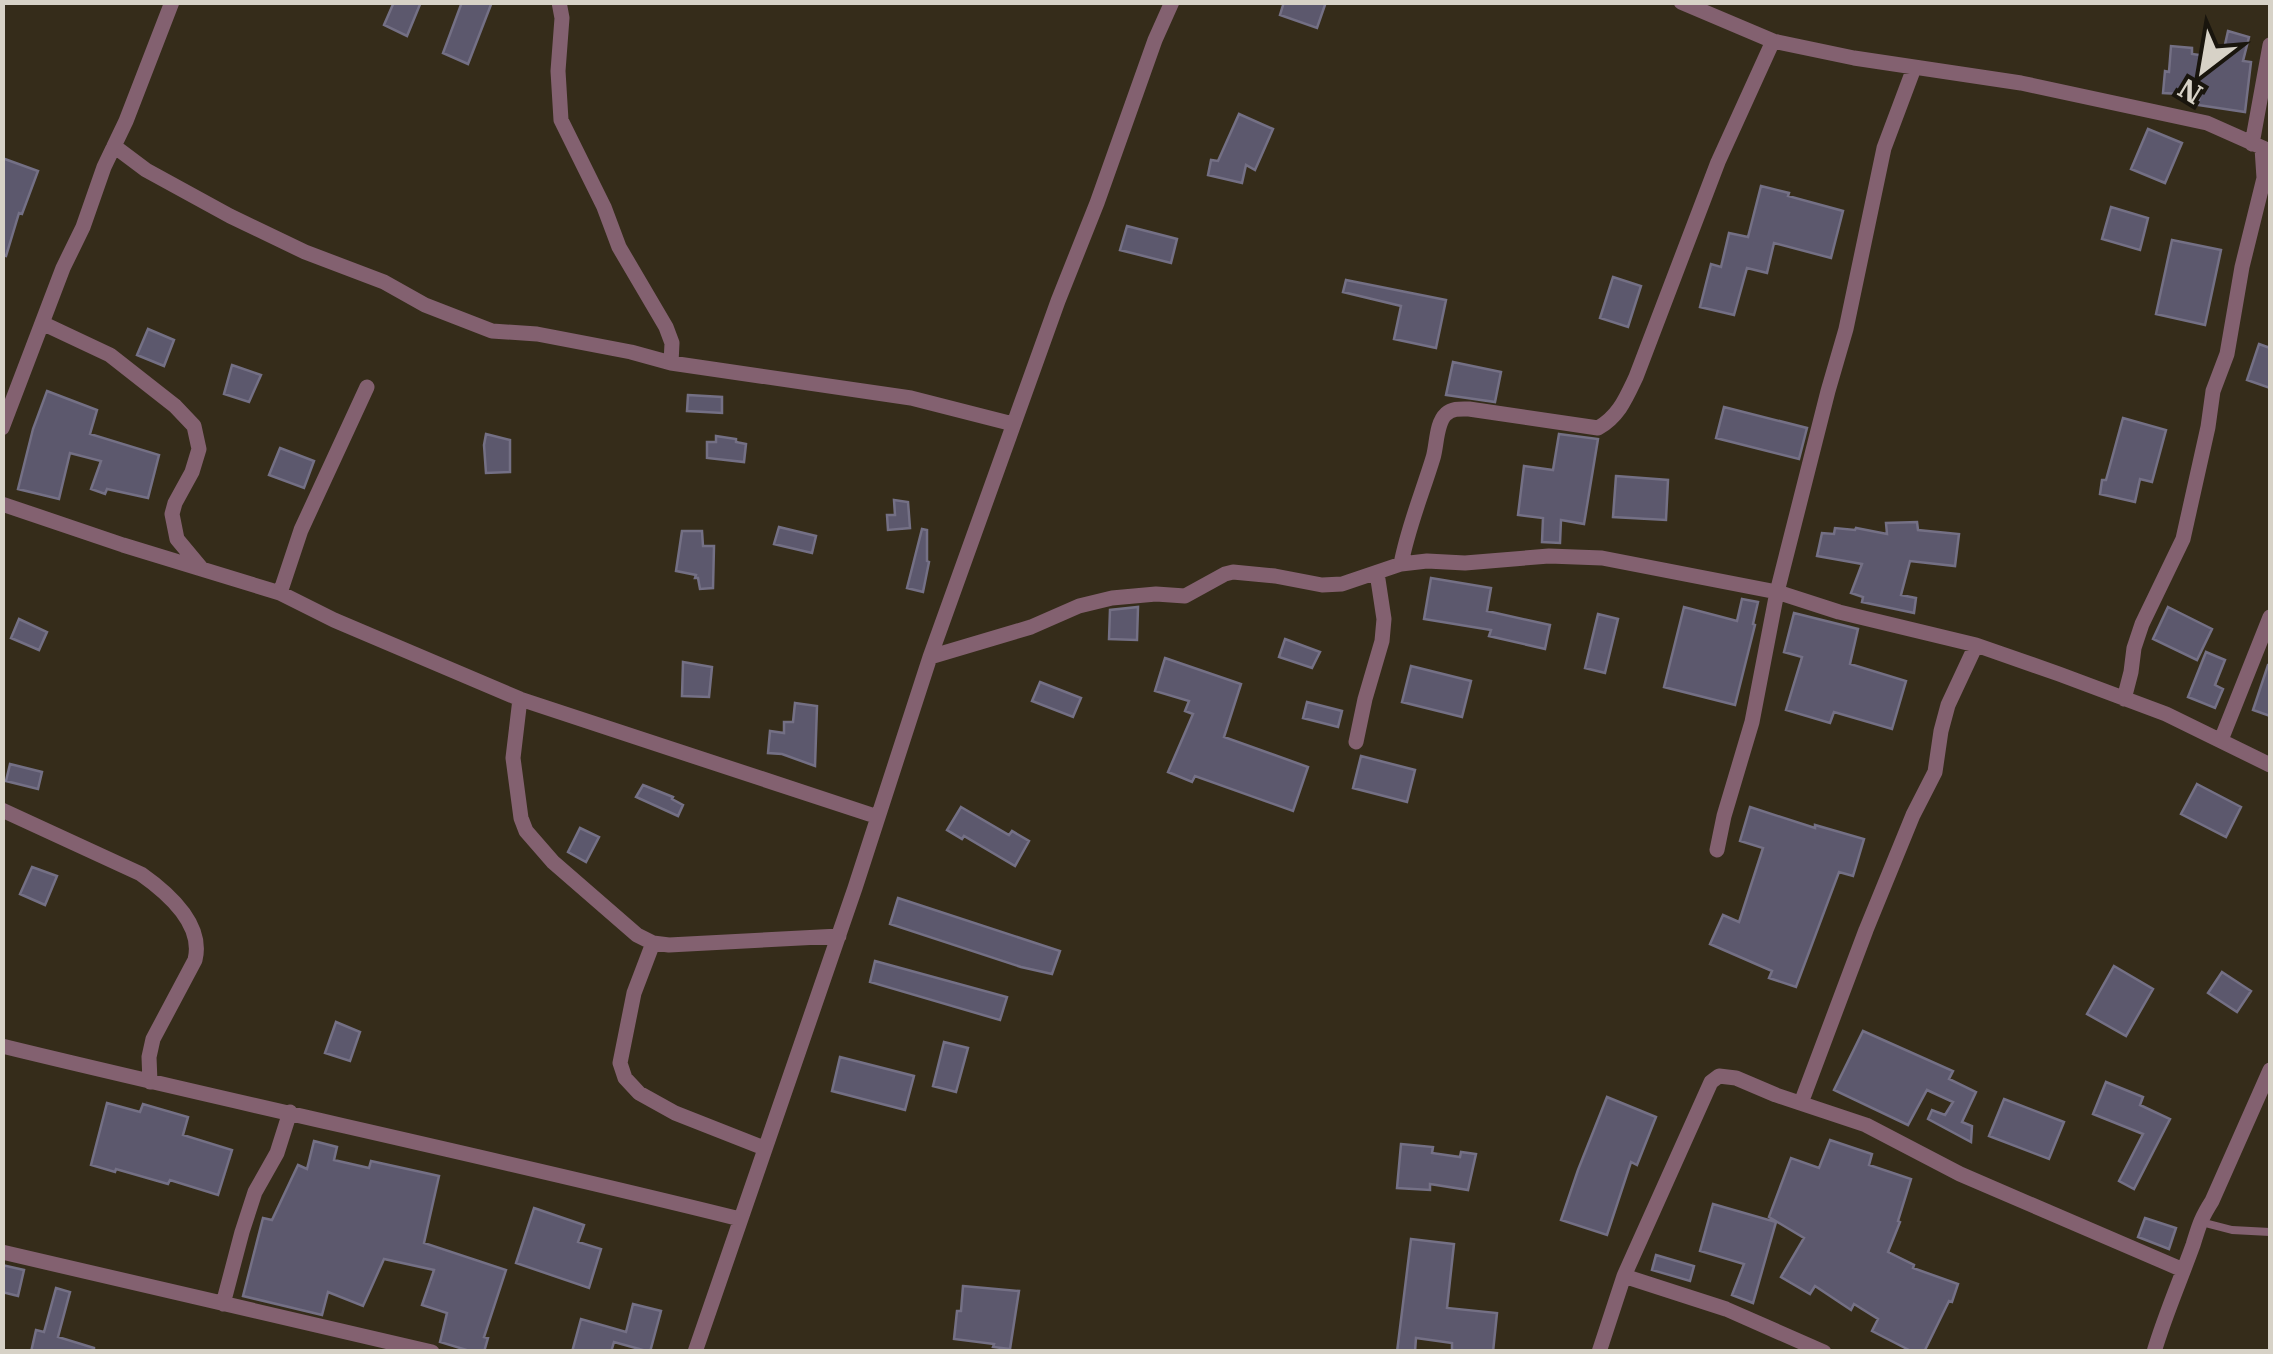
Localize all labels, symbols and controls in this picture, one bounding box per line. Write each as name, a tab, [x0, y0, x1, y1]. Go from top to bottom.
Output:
north arrow	[2153, 20, 2253, 120]
text: N	[2171, 70, 2209, 113]

